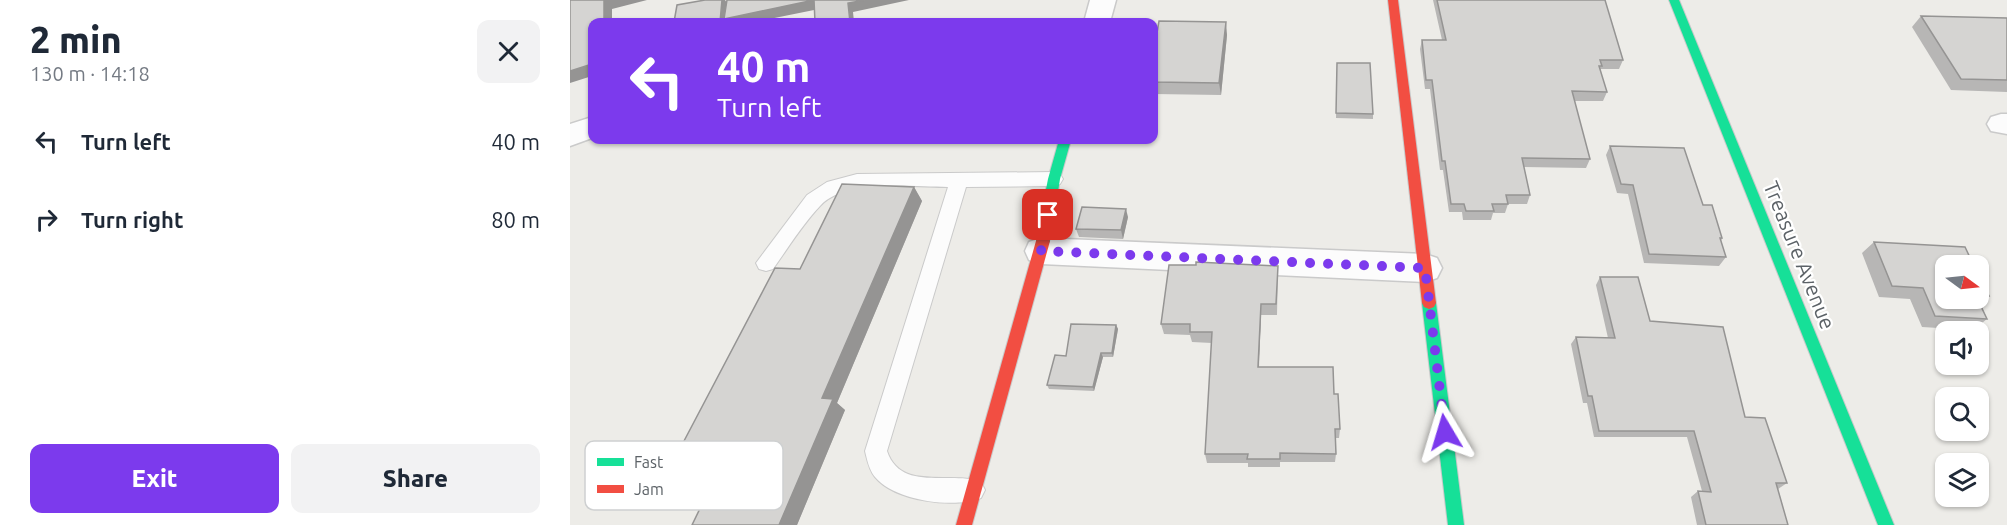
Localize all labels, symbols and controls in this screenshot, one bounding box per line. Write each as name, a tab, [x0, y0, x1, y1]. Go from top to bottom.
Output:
text: 2 min	[30, 19, 122, 60]
button: close	[477, 20, 540, 83]
icon: left	[618, 42, 696, 120]
text: 40 m	[717, 43, 811, 90]
text: 130 m · 14:18	[30, 62, 150, 85]
text: Turn left	[717, 92, 821, 122]
icon: left	[30, 125, 63, 158]
text: Turn left	[81, 129, 171, 154]
text: 40 m	[491, 129, 540, 154]
street label: Treasure Avenue	[1759, 177, 1841, 333]
pin	[1022, 189, 1073, 240]
icon: arrive	[1031, 198, 1064, 231]
icon: right	[30, 203, 63, 236]
text: Turn right	[81, 207, 183, 232]
text: 80 m	[491, 207, 540, 232]
north arrow	[1935, 255, 1989, 309]
map controls	[1935, 255, 1989, 507]
button: sound	[1935, 321, 1989, 375]
button: search	[1935, 387, 1989, 441]
position arrow	[1413, 400, 1477, 464]
legend	[585, 441, 783, 510]
button: Exit	[30, 444, 279, 513]
button: Share	[291, 444, 540, 513]
text: Fast	[634, 453, 664, 471]
button: layers	[1935, 453, 1989, 507]
text: Jam	[634, 480, 664, 498]

